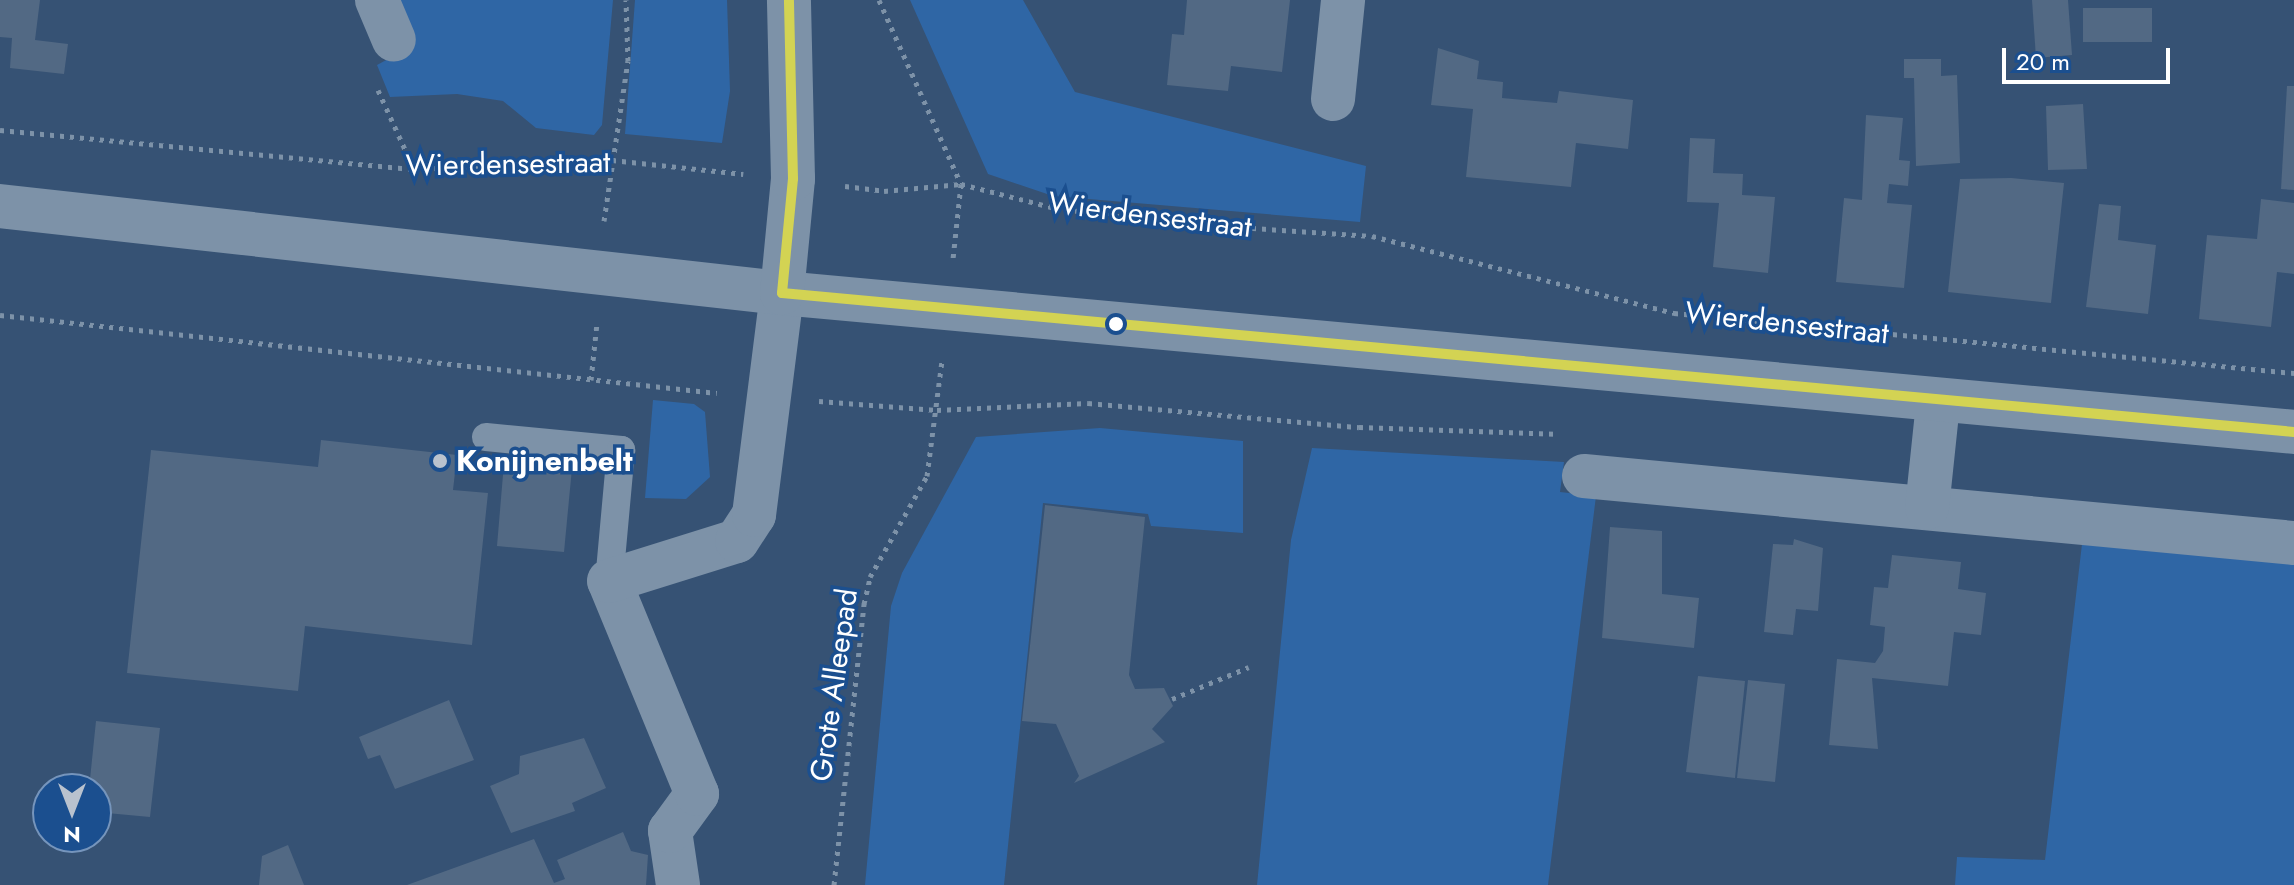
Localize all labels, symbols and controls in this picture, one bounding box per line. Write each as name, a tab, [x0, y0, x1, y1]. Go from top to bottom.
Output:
scale bar	[2006, 32, 2174, 82]
text: 20 m	[2016, 44, 2070, 79]
street label: Wierdensestraat	[405, 144, 611, 184]
street label: Wierdensestraat	[1046, 185, 1254, 245]
street label: Wierdensestraat	[1683, 294, 1891, 352]
unlabelled marker	[1108, 316, 1124, 332]
place label: Konijnenbelt	[456, 443, 632, 479]
marker: Konijnenbelt	[431, 452, 449, 470]
street label: Grote Alleepad	[803, 586, 865, 784]
north arrow	[32, 773, 112, 853]
text: N	[63, 819, 81, 851]

